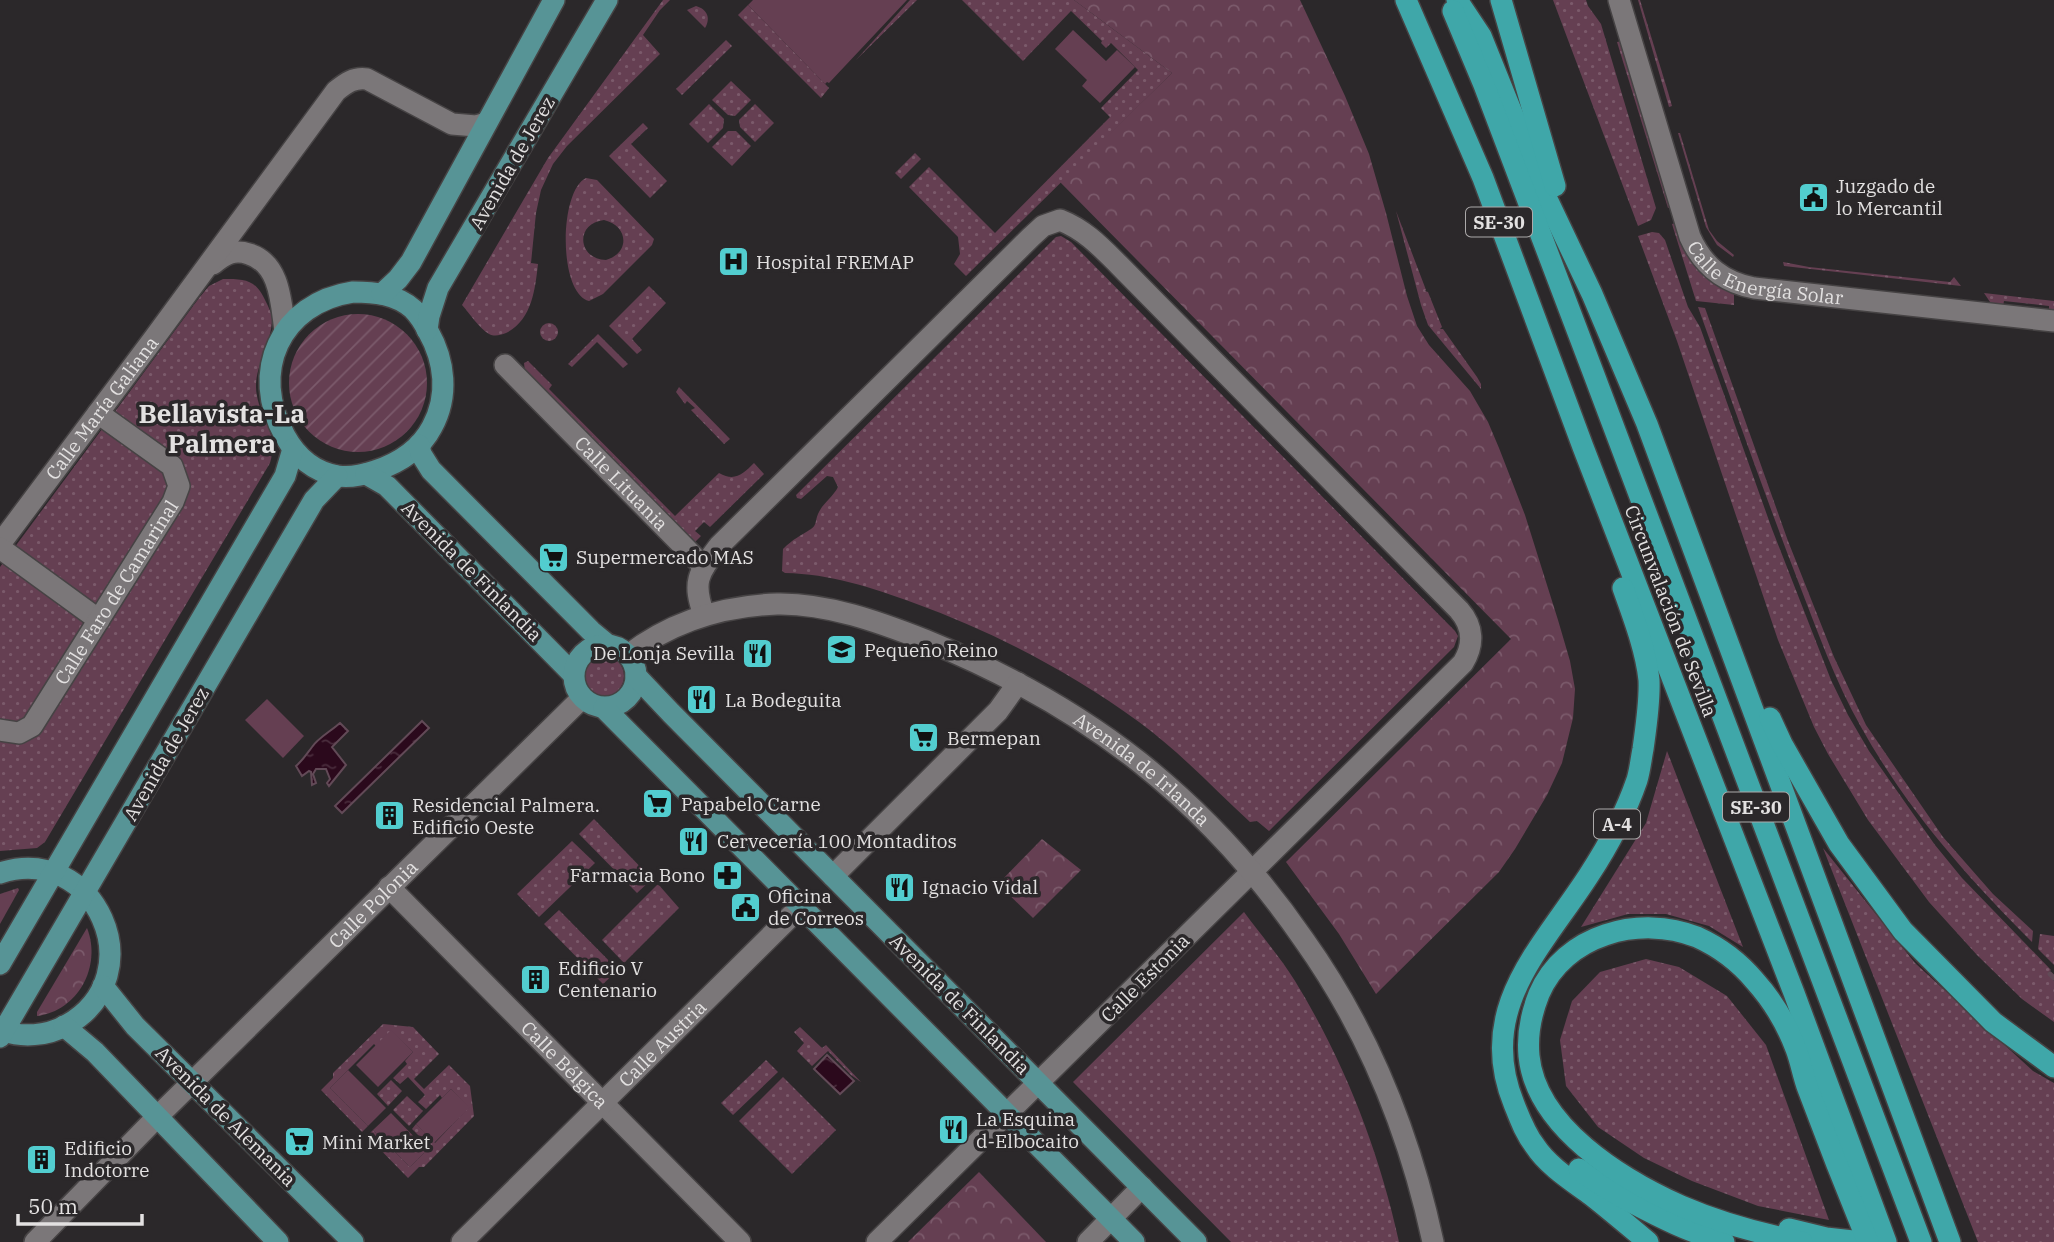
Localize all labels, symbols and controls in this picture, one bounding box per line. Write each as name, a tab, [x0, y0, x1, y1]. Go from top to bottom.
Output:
street label: Avenida de Jerez	[464, 92, 560, 234]
place label: Juzgado de lo Mercantil	[1836, 174, 1943, 220]
public building icon: Juzgado de lo Mercantil	[1796, 180, 1830, 214]
road number: SE-30	[1466, 208, 1532, 236]
street label: Calle Energía Solar	[1682, 237, 1845, 310]
hospital icon: Hospital FREMAP	[716, 245, 750, 279]
place label: Hospital FREMAP	[756, 250, 914, 274]
street label: Calle María Galiana	[40, 331, 164, 485]
district label: Bellavista-La Palmera	[139, 396, 306, 460]
street label: Calle Lituania	[570, 431, 673, 536]
street label: Calle Faro de Camarinal	[49, 495, 183, 689]
street label: Avenida de Finlandia	[397, 496, 547, 646]
street label: Circunvalación de Sevilla	[1619, 502, 1723, 720]
supermarket icon: Supermercado MAS	[536, 540, 570, 574]
place label: Supermercado MAS	[576, 545, 754, 569]
school or university icon: Pequeño Reino	[824, 633, 858, 667]
restaurant icon: De Lonja Sevilla	[741, 636, 775, 670]
place label: Pequeño Reino	[864, 638, 998, 662]
place label: De Lonja Sevilla	[593, 641, 735, 665]
street label: Avenida de Jerez	[118, 683, 214, 825]
restaurant icon: La Bodeguita	[685, 683, 719, 717]
place label: La Bodeguita	[725, 688, 842, 712]
street label: Avenida de Irlanda	[1069, 707, 1215, 831]
supermarket icon: Bermepan	[907, 721, 941, 755]
place label: Bermepan	[947, 726, 1041, 750]
supermarket icon: Papabelo Carne	[641, 787, 675, 821]
place label: Papabelo Carne	[681, 792, 821, 816]
road number: SE-30	[1723, 792, 1789, 822]
place label: Residencial Palmera. Edificio Oeste	[412, 793, 600, 839]
building icon: Residencial Palmera. Edificio Oeste	[372, 799, 406, 833]
road number: A-4	[1594, 810, 1640, 838]
restaurant icon: Cervecería 100 Montaditos	[677, 824, 711, 858]
place label: Cervecería 100 Montaditos	[717, 829, 957, 853]
street label: Calle Polonia	[323, 855, 423, 953]
pharmacy icon: Farmacia Bono	[711, 858, 745, 892]
place label: Farmacia Bono	[570, 863, 705, 887]
restaurant icon: Ignacio Vidal	[882, 870, 916, 904]
place label: Ignacio Vidal	[922, 875, 1038, 899]
place label: Oficina de Correos	[768, 884, 864, 930]
public building icon: Oficina de Correos	[728, 890, 762, 924]
street label: Avenida de Finlandia	[885, 929, 1035, 1079]
street label: Calle Estonia	[1096, 929, 1194, 1027]
place label: Edificio V Centenario	[558, 956, 657, 1002]
building icon: Edificio V Centenario	[518, 962, 552, 996]
street label: Calle Austria	[613, 995, 711, 1092]
street label: Calle Bélgica	[516, 1016, 613, 1114]
street label: Avenida de Alemania	[151, 1041, 301, 1191]
place label: La Esquina d-Elbocaito	[976, 1107, 1079, 1153]
restaurant icon: La Esquina d-Elbocaito	[936, 1113, 970, 1147]
supermarket icon: Mini Market	[282, 1125, 316, 1159]
place label: Mini Market	[322, 1130, 430, 1154]
place label: Edificio Indotorre	[64, 1136, 149, 1182]
building icon: Edificio Indotorre	[24, 1142, 58, 1176]
scale bar	[18, 1182, 142, 1226]
text: 50 m	[28, 1192, 78, 1220]

